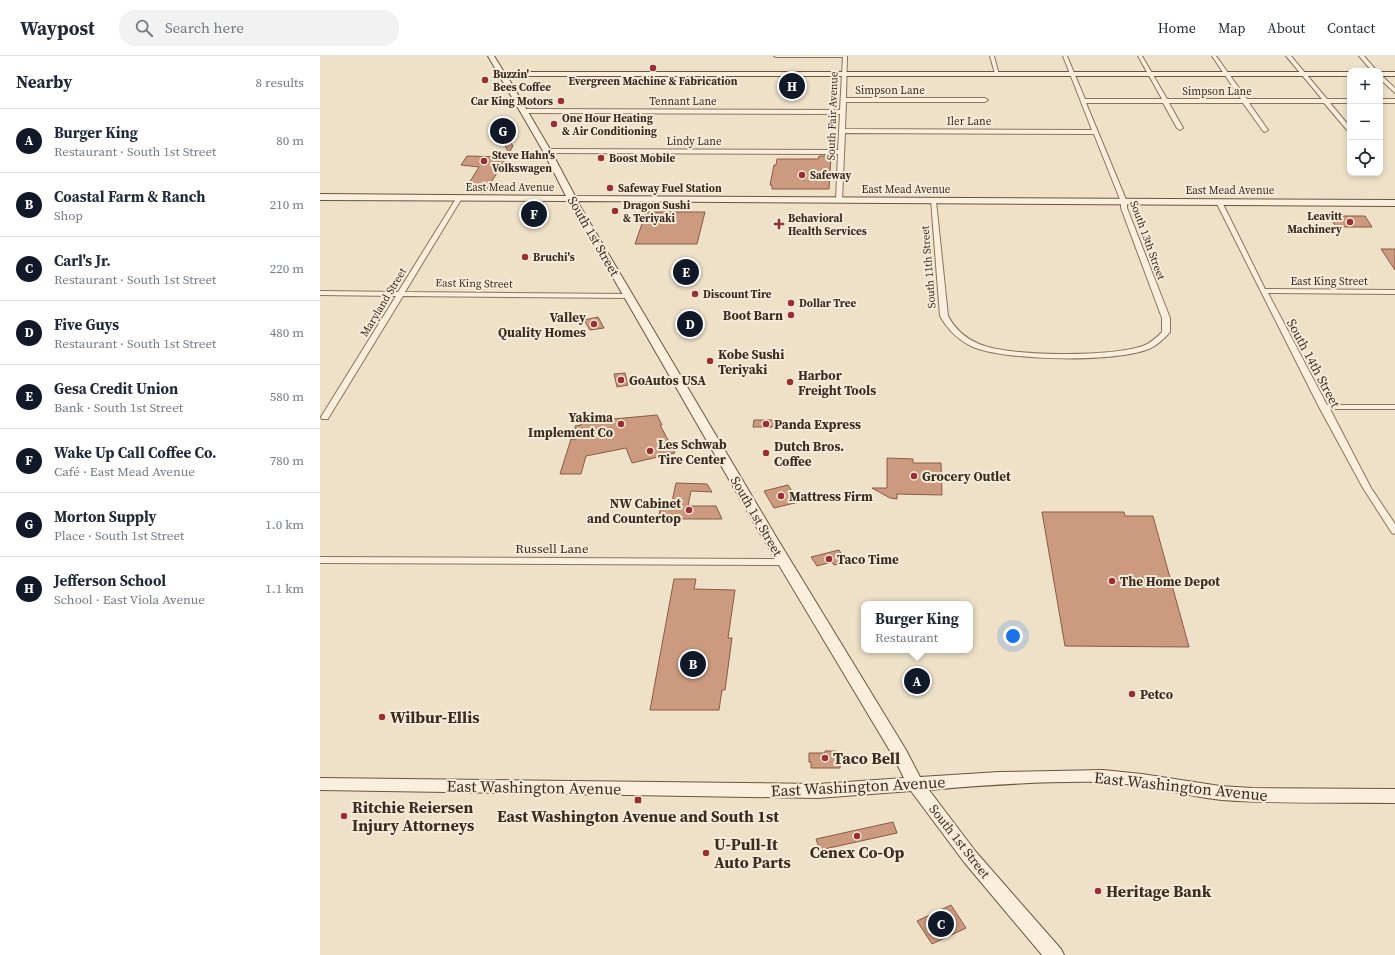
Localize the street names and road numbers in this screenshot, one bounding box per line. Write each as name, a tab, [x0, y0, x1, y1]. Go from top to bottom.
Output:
street label: South Fair Avenue	[823, 71, 842, 161]
street label: Simpson Lane	[855, 83, 925, 98]
street label: Simpson Lane	[1182, 84, 1252, 99]
street label: Tennant Lane	[649, 94, 717, 109]
street label: Iler Lane	[947, 114, 992, 129]
street label: Lindy Lane	[666, 134, 722, 149]
street label: East Mead Avenue	[466, 180, 555, 195]
street label: East Mead Avenue	[862, 182, 951, 197]
street label: East Mead Avenue	[1186, 183, 1275, 198]
street label: South 1st Street	[564, 193, 624, 280]
street label: South 13th Street	[1126, 199, 1169, 282]
street label: South 11th Street	[917, 225, 940, 309]
street label: Maryland Street	[357, 265, 410, 340]
street label: East King Street	[1290, 274, 1368, 289]
street label: East King Street	[435, 275, 513, 292]
street label: South 14th Street	[1283, 316, 1344, 411]
street label: South 1st Street	[727, 473, 787, 560]
street label: Russell Lane	[515, 540, 589, 557]
street label: East Washington Avenue	[1093, 766, 1269, 806]
street label: East Washington Avenue	[770, 770, 946, 802]
street label: East Washington Avenue	[446, 774, 622, 800]
street label: South 1st Street	[925, 801, 994, 882]

